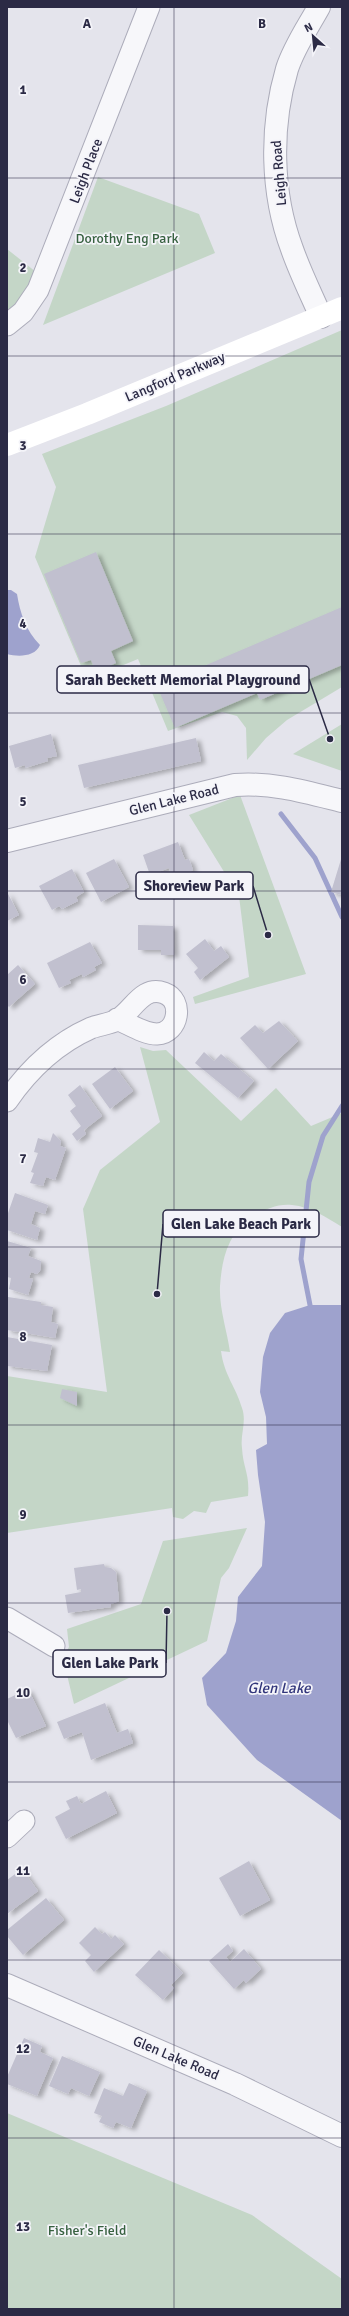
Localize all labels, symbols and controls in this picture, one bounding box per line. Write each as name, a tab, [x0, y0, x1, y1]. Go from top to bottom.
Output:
text: A	[83, 16, 92, 32]
text: B	[258, 16, 266, 32]
north arrow	[293, 16, 333, 56]
text: N	[302, 20, 315, 35]
text: 1	[19, 82, 27, 98]
street label: Leigh Place	[66, 136, 106, 206]
street label: Leigh Road	[268, 139, 290, 207]
park label: Dorothy Eng Park	[75, 230, 179, 247]
text: 2	[19, 260, 27, 276]
street label: Langford Parkway	[122, 348, 228, 406]
text: 3	[19, 438, 27, 454]
text: 4	[19, 616, 27, 632]
callout: Sarah Beckett Memorial Playground	[57, 666, 309, 693]
text: Sarah Beckett Memorial Playground	[65, 671, 301, 689]
street label: Glen Lake Road	[127, 781, 221, 819]
text: 5	[19, 794, 27, 810]
callout: Shoreview Park	[136, 872, 253, 899]
text: Shoreview Park	[144, 877, 245, 895]
text: 6	[19, 972, 27, 988]
text: 7	[19, 1151, 27, 1167]
callout: Glen Lake Beach Park	[163, 1210, 319, 1237]
text: Glen Lake Beach Park	[171, 1215, 311, 1233]
text: 8	[19, 1329, 27, 1345]
text: 9	[19, 1507, 27, 1523]
callout: Glen Lake Park	[53, 1650, 166, 1677]
text: Glen Lake Park	[61, 1654, 159, 1672]
water label: Glen Lake	[248, 1679, 312, 1697]
text: 10	[16, 1685, 30, 1701]
text: 11	[16, 1863, 30, 1879]
street label: Glen Lake Road	[130, 2032, 222, 2084]
text: 12	[16, 2041, 30, 2057]
text: 13	[16, 2219, 30, 2235]
park label: Fisher's Field	[48, 2222, 126, 2239]

